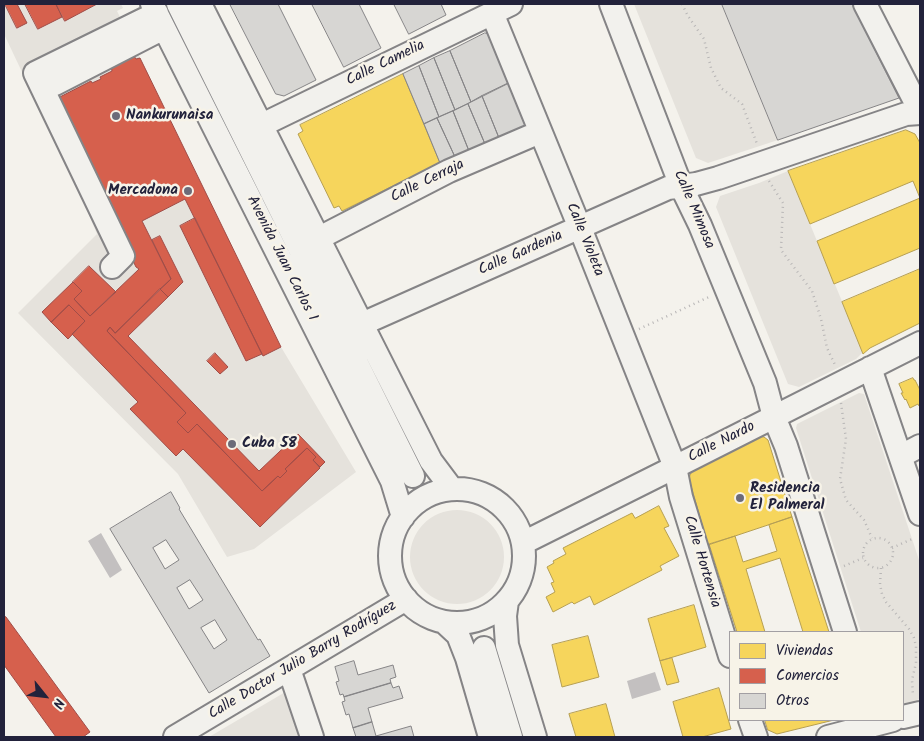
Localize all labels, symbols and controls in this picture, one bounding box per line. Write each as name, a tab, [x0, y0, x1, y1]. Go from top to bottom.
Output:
street label: Calle Camelia	[344, 37, 428, 91]
place label: Nankurunaisa	[126, 107, 213, 125]
marker: Nankurunaisa	[110, 110, 122, 122]
street label: Calle Cerraja	[388, 156, 468, 208]
street label: Calle Mimosa	[668, 168, 718, 252]
place label: Mercadona	[108, 182, 178, 200]
marker: Mercadona	[182, 185, 194, 197]
street label: Avenida Juan Carlos I	[242, 193, 320, 325]
street label: Calle Violeta	[561, 201, 607, 279]
street label: Calle Gardenia	[476, 227, 566, 281]
street label: Calle Nardo	[686, 419, 758, 467]
place label: Cuba 58	[242, 435, 297, 453]
marker: Cuba 58	[226, 438, 238, 450]
place label: Residencia El Palmeral	[750, 480, 825, 515]
marker: Residencia El Palmeral	[734, 492, 746, 504]
street label: Calle Hortensia	[678, 514, 724, 610]
street label: Calle Doctor Julio Barry Rodríguez	[206, 598, 400, 724]
legend	[729, 631, 904, 721]
text: Viviendas	[776, 639, 833, 663]
text: Comercios	[776, 664, 839, 688]
north arrow	[20, 671, 70, 721]
text: Otros	[776, 689, 809, 713]
text: N	[46, 694, 70, 712]

